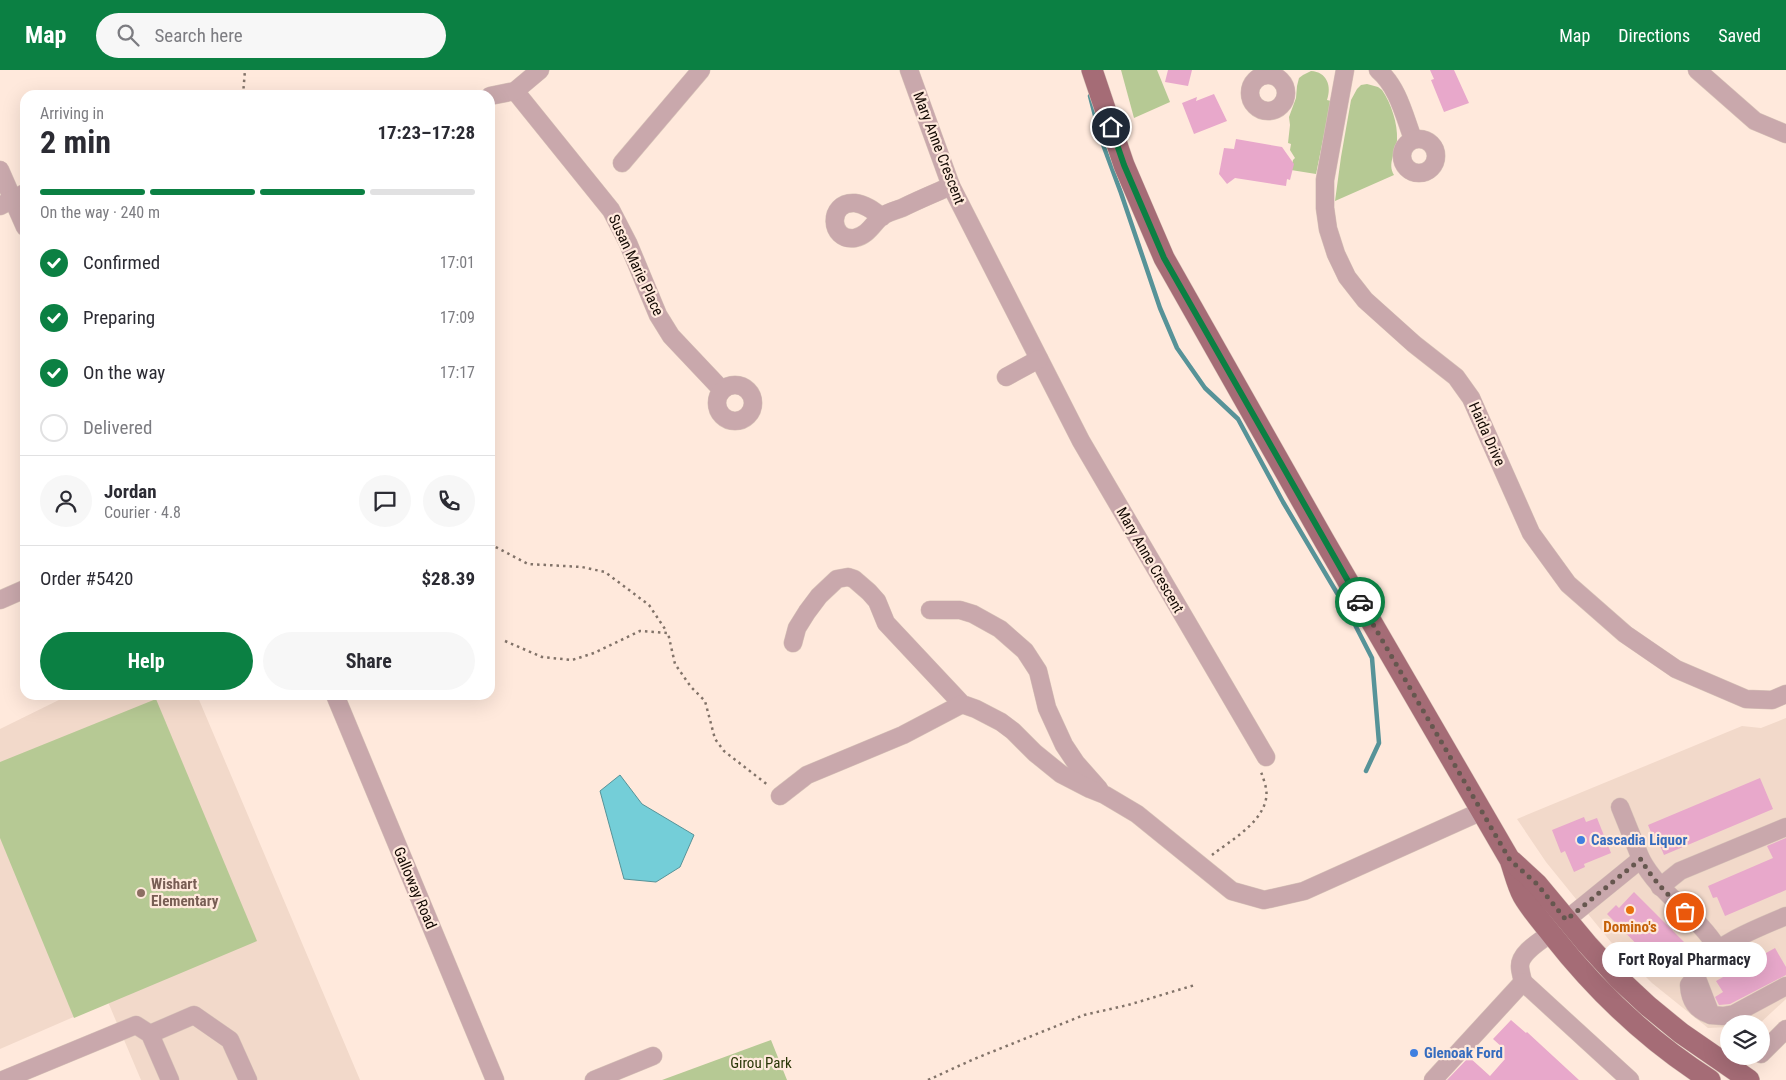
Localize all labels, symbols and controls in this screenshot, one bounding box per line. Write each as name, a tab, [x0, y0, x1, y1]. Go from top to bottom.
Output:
search box	[96, 13, 446, 58]
text: Map	[25, 21, 66, 49]
icon: search	[114, 21, 142, 49]
text: Search here	[154, 24, 243, 47]
text: Map	[1559, 25, 1590, 46]
text: Directions	[1618, 25, 1690, 46]
text: Saved	[1718, 25, 1761, 46]
street label: Mary Anne Crescent	[909, 89, 969, 207]
text: Arriving in	[40, 104, 104, 123]
pin	[1090, 106, 1132, 148]
icon: home	[1097, 113, 1125, 141]
text: 17:23–17:28	[377, 121, 475, 144]
text: 2 min	[40, 123, 111, 161]
text: On the way · 240 m	[40, 203, 160, 222]
street label: Susan Marie Place	[605, 211, 667, 319]
icon: check	[40, 249, 68, 277]
text: Confirmed	[83, 251, 160, 274]
text: 17:01	[440, 253, 475, 272]
icon: check	[40, 304, 68, 332]
text: Preparing	[83, 306, 155, 329]
text: 17:09	[440, 308, 475, 327]
icon: check	[40, 359, 68, 387]
text: On the way	[83, 361, 165, 384]
text: 17:17	[440, 363, 475, 382]
street label: Haida Drive	[1465, 399, 1509, 469]
text: Delivered	[83, 416, 152, 439]
button: person	[40, 475, 92, 527]
button: chat	[359, 475, 411, 527]
button: phone	[423, 475, 475, 527]
text: Jordan	[104, 480, 157, 503]
text: Courier · 4.8	[104, 503, 181, 522]
street label: Mary Anne Crescent	[1112, 504, 1188, 616]
text: Order #5420	[40, 567, 133, 590]
text: $28.39	[421, 567, 475, 590]
courier	[1335, 577, 1385, 627]
icon: car	[1346, 588, 1374, 616]
button: Help	[40, 632, 253, 690]
button: Share	[263, 632, 475, 690]
place label: Cascadia Liquor	[1591, 831, 1687, 849]
marker: Cascadia Liquor	[1575, 834, 1587, 846]
street label: Galloway Road	[390, 844, 440, 932]
place label: Wishart Elementary	[151, 875, 219, 910]
marker: Wishart Elementary	[135, 887, 147, 899]
pin	[1664, 891, 1706, 933]
icon: bag	[1671, 898, 1699, 926]
marker: Domino's	[1624, 904, 1636, 916]
place label: Domino's	[1603, 918, 1657, 936]
callout: Fort Royal Pharmacy	[1602, 942, 1768, 977]
text: Fort Royal Pharmacy	[1618, 950, 1751, 969]
map controls	[1720, 1015, 1770, 1065]
button: layers	[1720, 1015, 1770, 1065]
place label: Glenoak Ford	[1424, 1044, 1503, 1062]
marker: Glenoak Ford	[1408, 1047, 1420, 1059]
park label: Girou Park	[730, 1054, 792, 1072]

